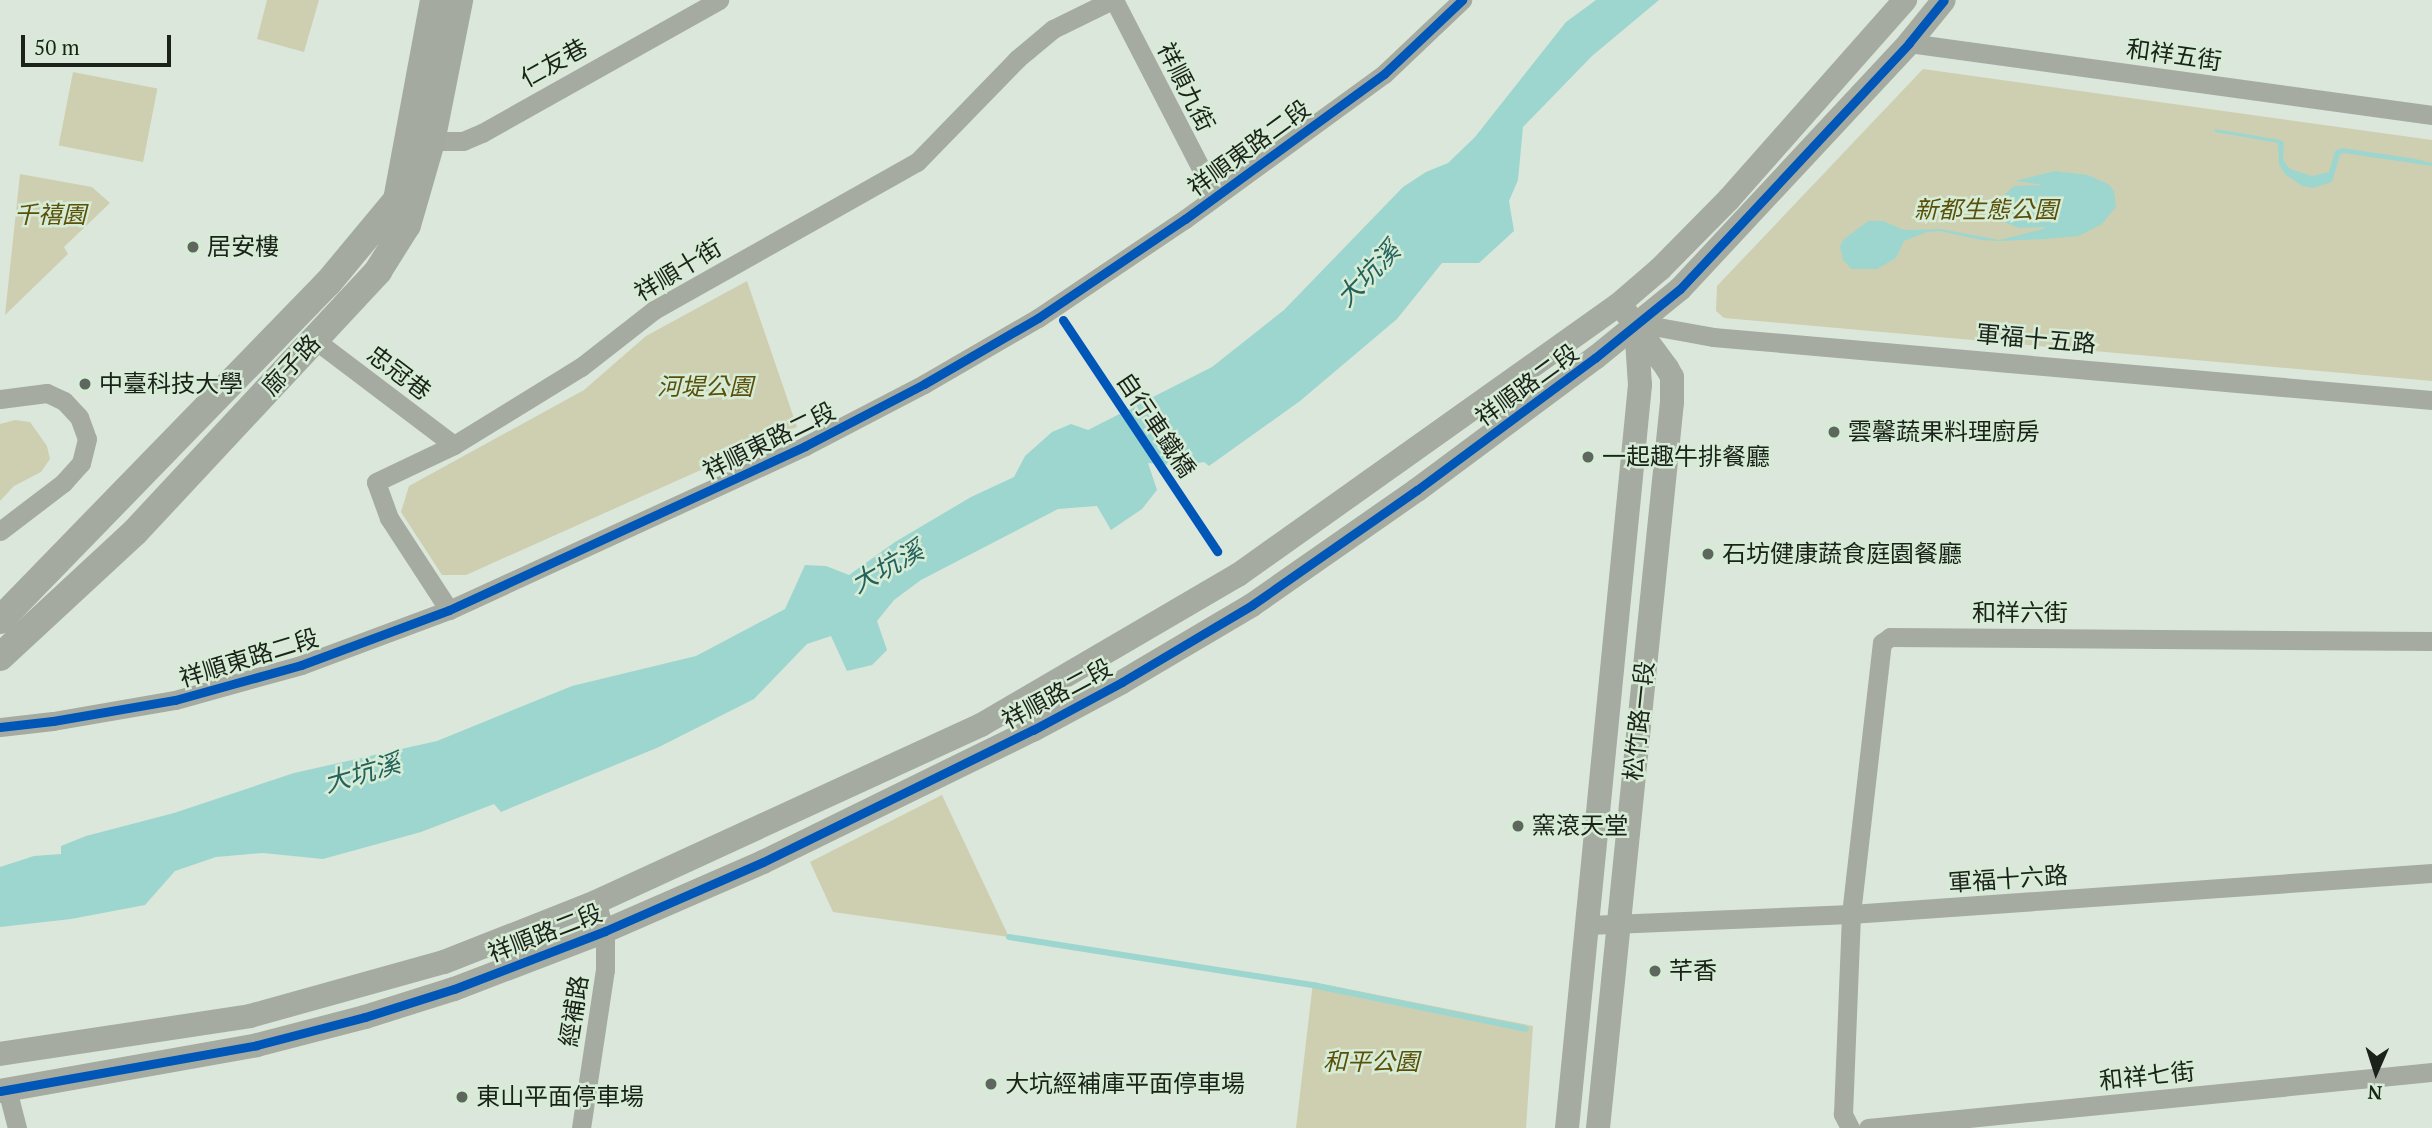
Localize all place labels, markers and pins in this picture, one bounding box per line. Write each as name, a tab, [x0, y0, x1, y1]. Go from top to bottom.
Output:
place label: 居安樓	[207, 233, 279, 261]
marker: 居安樓	[185, 239, 201, 255]
place label: 中臺科技大學	[99, 370, 243, 398]
marker: 中臺科技大學	[77, 376, 93, 392]
place label: 雲馨蔬果料理廚房	[1848, 418, 2040, 446]
marker: 雲馨蔬果料理廚房	[1826, 424, 1842, 440]
place label: 一起趣牛排餐廳	[1602, 443, 1770, 471]
marker: 一起趣牛排餐廳	[1580, 449, 1596, 465]
place label: 石坊健康蔬食庭園餐廳	[1722, 540, 1962, 568]
marker: 石坊健康蔬食庭園餐廳	[1700, 546, 1716, 562]
place label: 窯滾天堂	[1532, 812, 1628, 840]
marker: 窯滾天堂	[1510, 818, 1526, 834]
place label: 芊香	[1669, 957, 1717, 985]
marker: 芊香	[1647, 963, 1663, 979]
place label: 大坑經補庫平面停車場	[1005, 1070, 1245, 1098]
marker: 大坑經補庫平面停車場	[983, 1076, 999, 1092]
place label: 東山平面停車場	[476, 1083, 644, 1111]
marker: 東山平面停車場	[454, 1089, 470, 1105]

